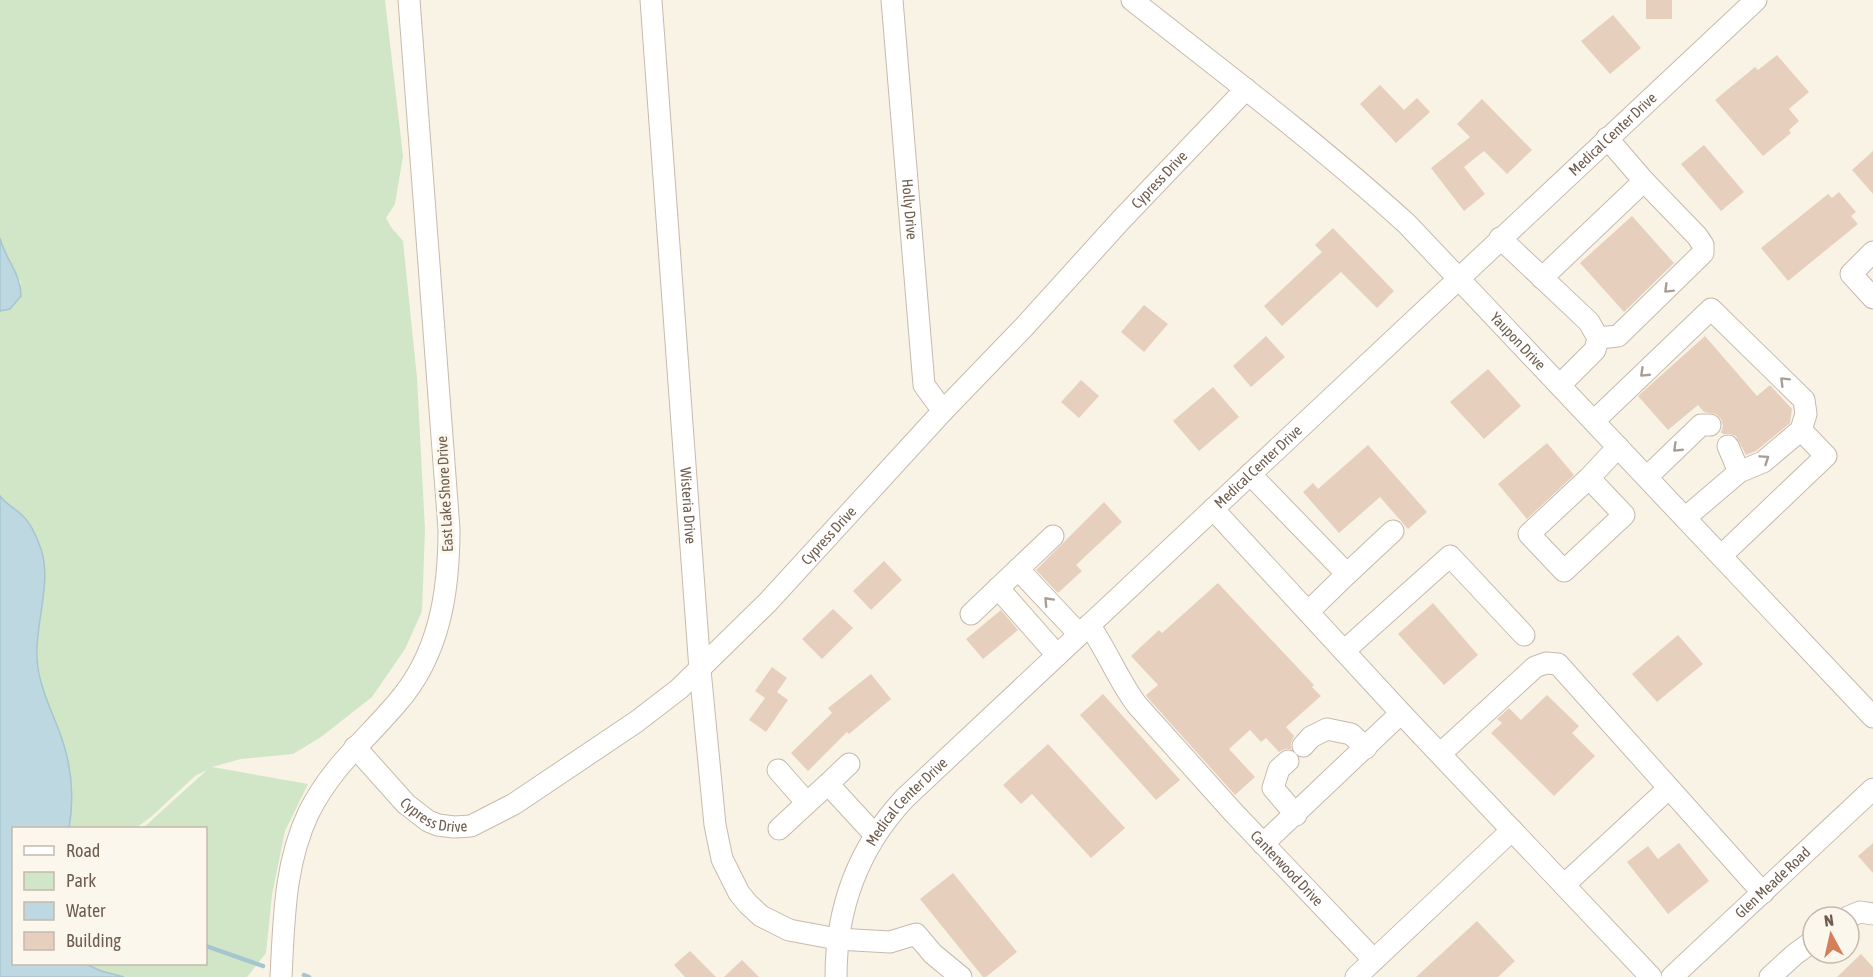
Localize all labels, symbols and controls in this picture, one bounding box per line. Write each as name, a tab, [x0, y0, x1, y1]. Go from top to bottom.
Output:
street label: Medical Center Drive	[1565, 89, 1660, 179]
street label: Cypress Drive	[1128, 147, 1191, 212]
street label: Holly Drive	[899, 178, 921, 241]
one-way arrow	[1664, 282, 1675, 293]
street label: Yaupon Drive	[1487, 309, 1549, 373]
one-way arrow	[1641, 366, 1651, 377]
one-way arrow	[1780, 377, 1791, 388]
street label: Medical Center Drive	[1211, 421, 1305, 511]
street label: East Lake Shore Drive	[433, 435, 456, 552]
one-way arrow	[1673, 441, 1684, 452]
one-way arrow	[1758, 455, 1769, 466]
street label: Wisteria Drive	[677, 467, 700, 545]
street label: Cypress Drive	[797, 503, 859, 568]
one-way arrow	[1045, 598, 1056, 609]
street label: Medical Center Drive	[862, 754, 951, 849]
street label: Cypress Drive	[397, 794, 468, 835]
legend	[12, 827, 207, 965]
street label: Canterwood Drive	[1247, 827, 1327, 909]
text: Road	[66, 840, 100, 861]
street label: Glen Meade Road	[1731, 843, 1813, 922]
text: Park	[66, 870, 96, 891]
text: Water	[66, 900, 106, 921]
north arrow	[1801, 905, 1861, 965]
text: N	[1823, 911, 1835, 930]
text: Building	[66, 930, 121, 951]

